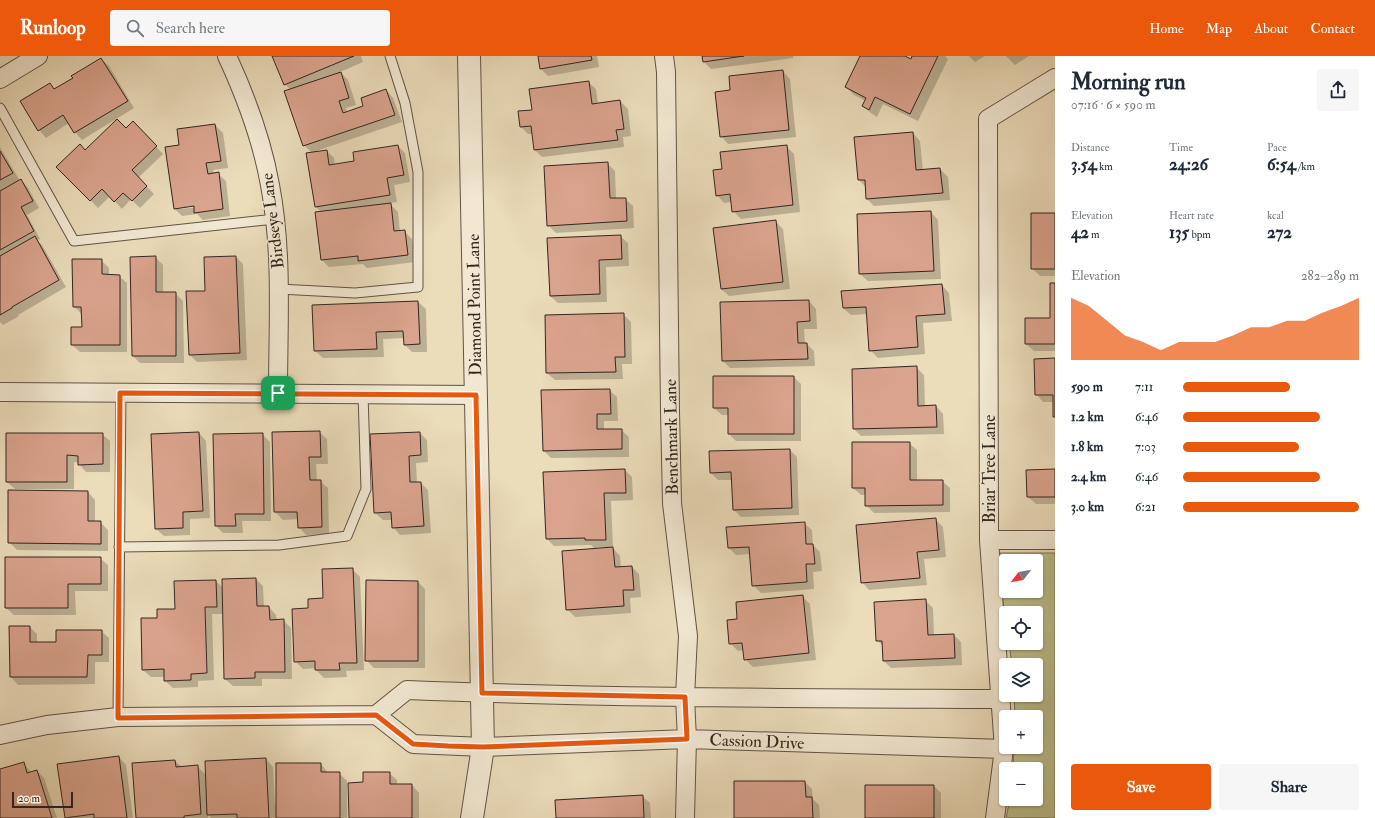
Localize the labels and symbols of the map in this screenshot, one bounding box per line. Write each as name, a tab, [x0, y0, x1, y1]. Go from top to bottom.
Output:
street label: Birdseye Lane	[256, 172, 290, 270]
street label: Diamond Point Lane	[463, 234, 486, 376]
pin	[261, 376, 295, 410]
street label: Benchmark Lane	[660, 379, 683, 495]
street label: Briar Tree Lane	[979, 415, 1000, 523]
north arrow	[999, 554, 1043, 598]
street label: Cassion Drive	[709, 729, 805, 754]
scale bar	[12, 790, 73, 809]

